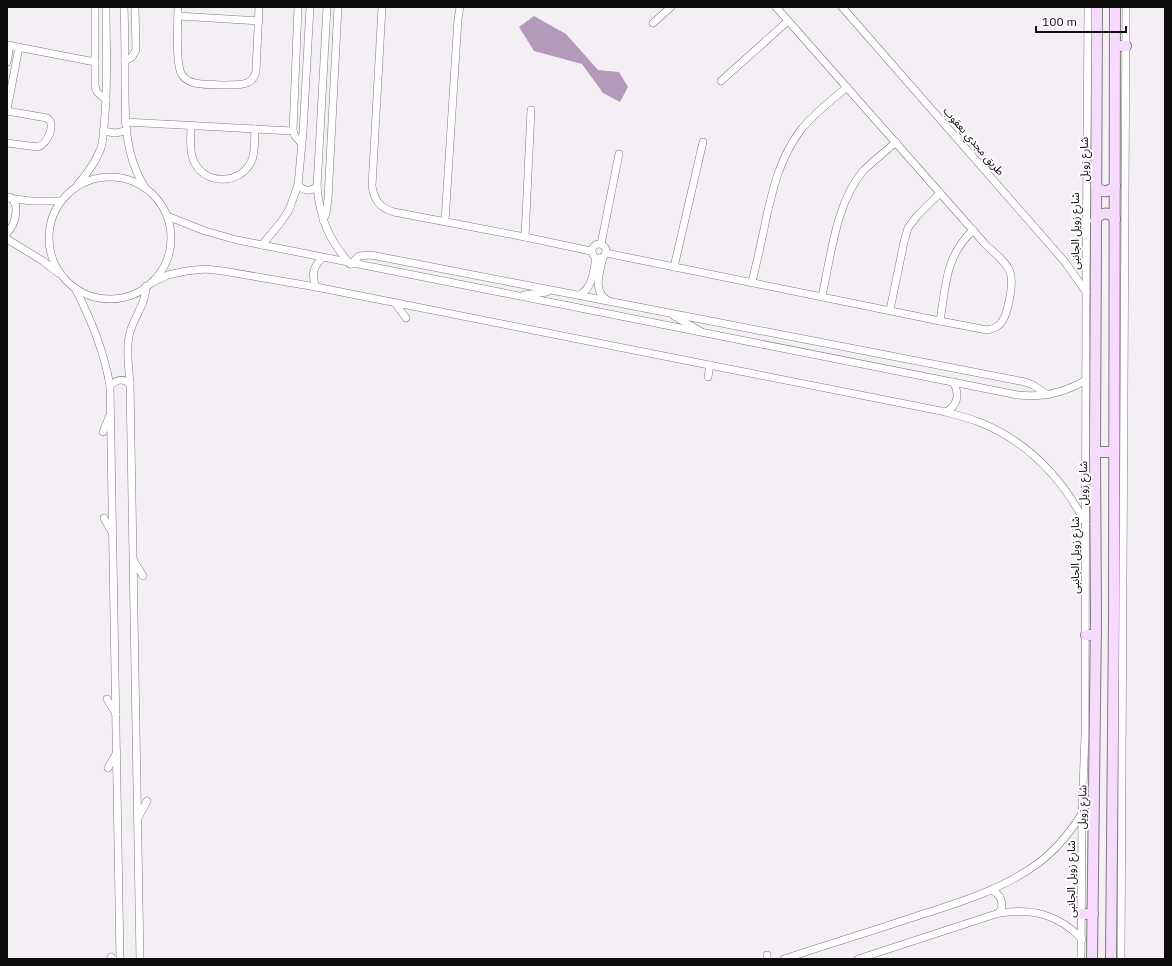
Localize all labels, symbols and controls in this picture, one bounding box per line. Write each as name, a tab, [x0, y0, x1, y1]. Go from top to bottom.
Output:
scale bar	[1036, 8, 1126, 34]
text: 100 m	[1042, 14, 1077, 29]
street label: طريق مجدي يعقوب	[938, 104, 1008, 180]
street label: شارع زويل	[1077, 136, 1092, 181]
street label: شارع زويل الجانبى	[1068, 192, 1083, 270]
street label: شارع زويل	[1076, 460, 1091, 505]
street label: شارع زويل الجانبى	[1068, 516, 1083, 594]
street label: شارع زويل	[1075, 784, 1090, 829]
street label: شارع زويل الجانبى	[1064, 840, 1079, 918]

